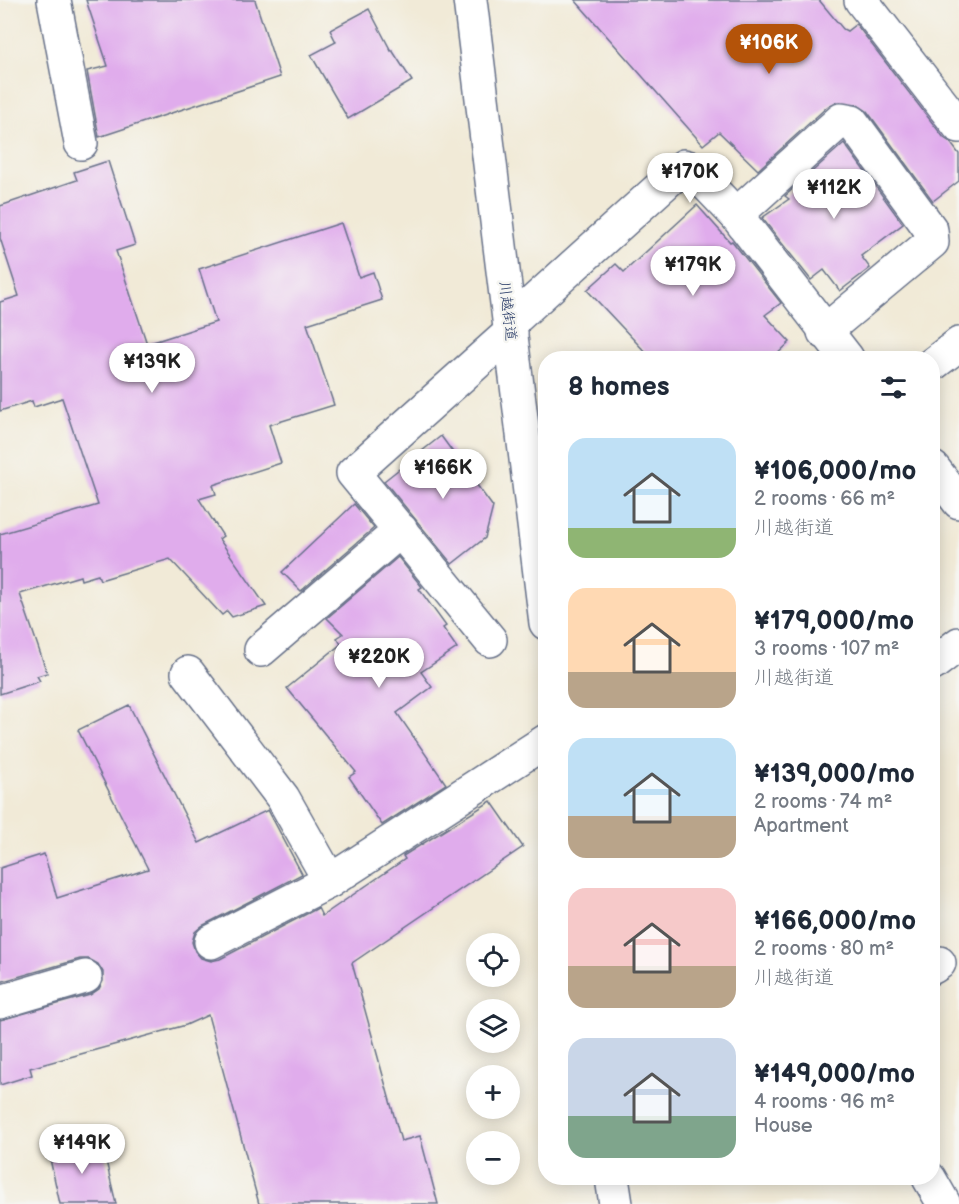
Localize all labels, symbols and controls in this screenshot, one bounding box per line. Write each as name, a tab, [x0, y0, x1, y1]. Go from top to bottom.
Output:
pin: ¥106K	[727, 24, 811, 75]
text: ¥106K	[740, 31, 798, 55]
pin: ¥170K	[648, 153, 732, 204]
text: ¥170K	[661, 160, 719, 184]
pin: ¥112K	[792, 169, 876, 220]
text: ¥112K	[807, 176, 861, 200]
pin: ¥179K	[651, 246, 735, 297]
text: ¥179K	[664, 253, 722, 277]
street label: 川越街道	[494, 280, 521, 342]
pin: ¥139K	[110, 343, 194, 394]
text: ¥139K	[123, 350, 181, 374]
icon: filters	[877, 371, 910, 404]
text: 8 homes	[568, 372, 670, 403]
pin: ¥166K	[401, 449, 485, 500]
text: ¥166K	[414, 456, 472, 480]
text: ¥106,000/mo	[754, 456, 916, 487]
icon: home	[616, 462, 688, 534]
text: 2 rooms · 66 m²	[754, 487, 895, 511]
text: 川越街道	[754, 516, 834, 540]
text: ¥179,000/mo	[754, 606, 914, 637]
icon: home	[616, 612, 688, 684]
text: 3 rooms · 107 m²	[754, 637, 899, 661]
pin: ¥220K	[337, 638, 421, 689]
text: ¥220K	[348, 645, 410, 669]
text: 川越街道	[754, 666, 834, 690]
text: ¥139,000/mo	[754, 759, 915, 790]
icon: home	[616, 762, 688, 834]
text: 2 rooms · 74 m²	[754, 790, 892, 814]
text: Apartment	[754, 814, 849, 838]
text: ¥166,000/mo	[754, 906, 916, 937]
icon: home	[616, 912, 688, 984]
map controls	[466, 933, 520, 1185]
button: locate	[466, 933, 520, 987]
text: 2 rooms · 80 m²	[754, 937, 894, 961]
text: 川越街道	[754, 966, 834, 990]
button: layers	[466, 999, 520, 1053]
text: ¥149,000/mo	[754, 1059, 915, 1090]
icon: home	[616, 1062, 688, 1134]
button: +	[466, 1065, 520, 1119]
text: 4 rooms · 96 m²	[754, 1090, 895, 1114]
text: House	[754, 1114, 813, 1138]
pin: ¥149K	[40, 1124, 124, 1175]
text: ¥149K	[53, 1131, 111, 1155]
button: −	[466, 1131, 520, 1185]

